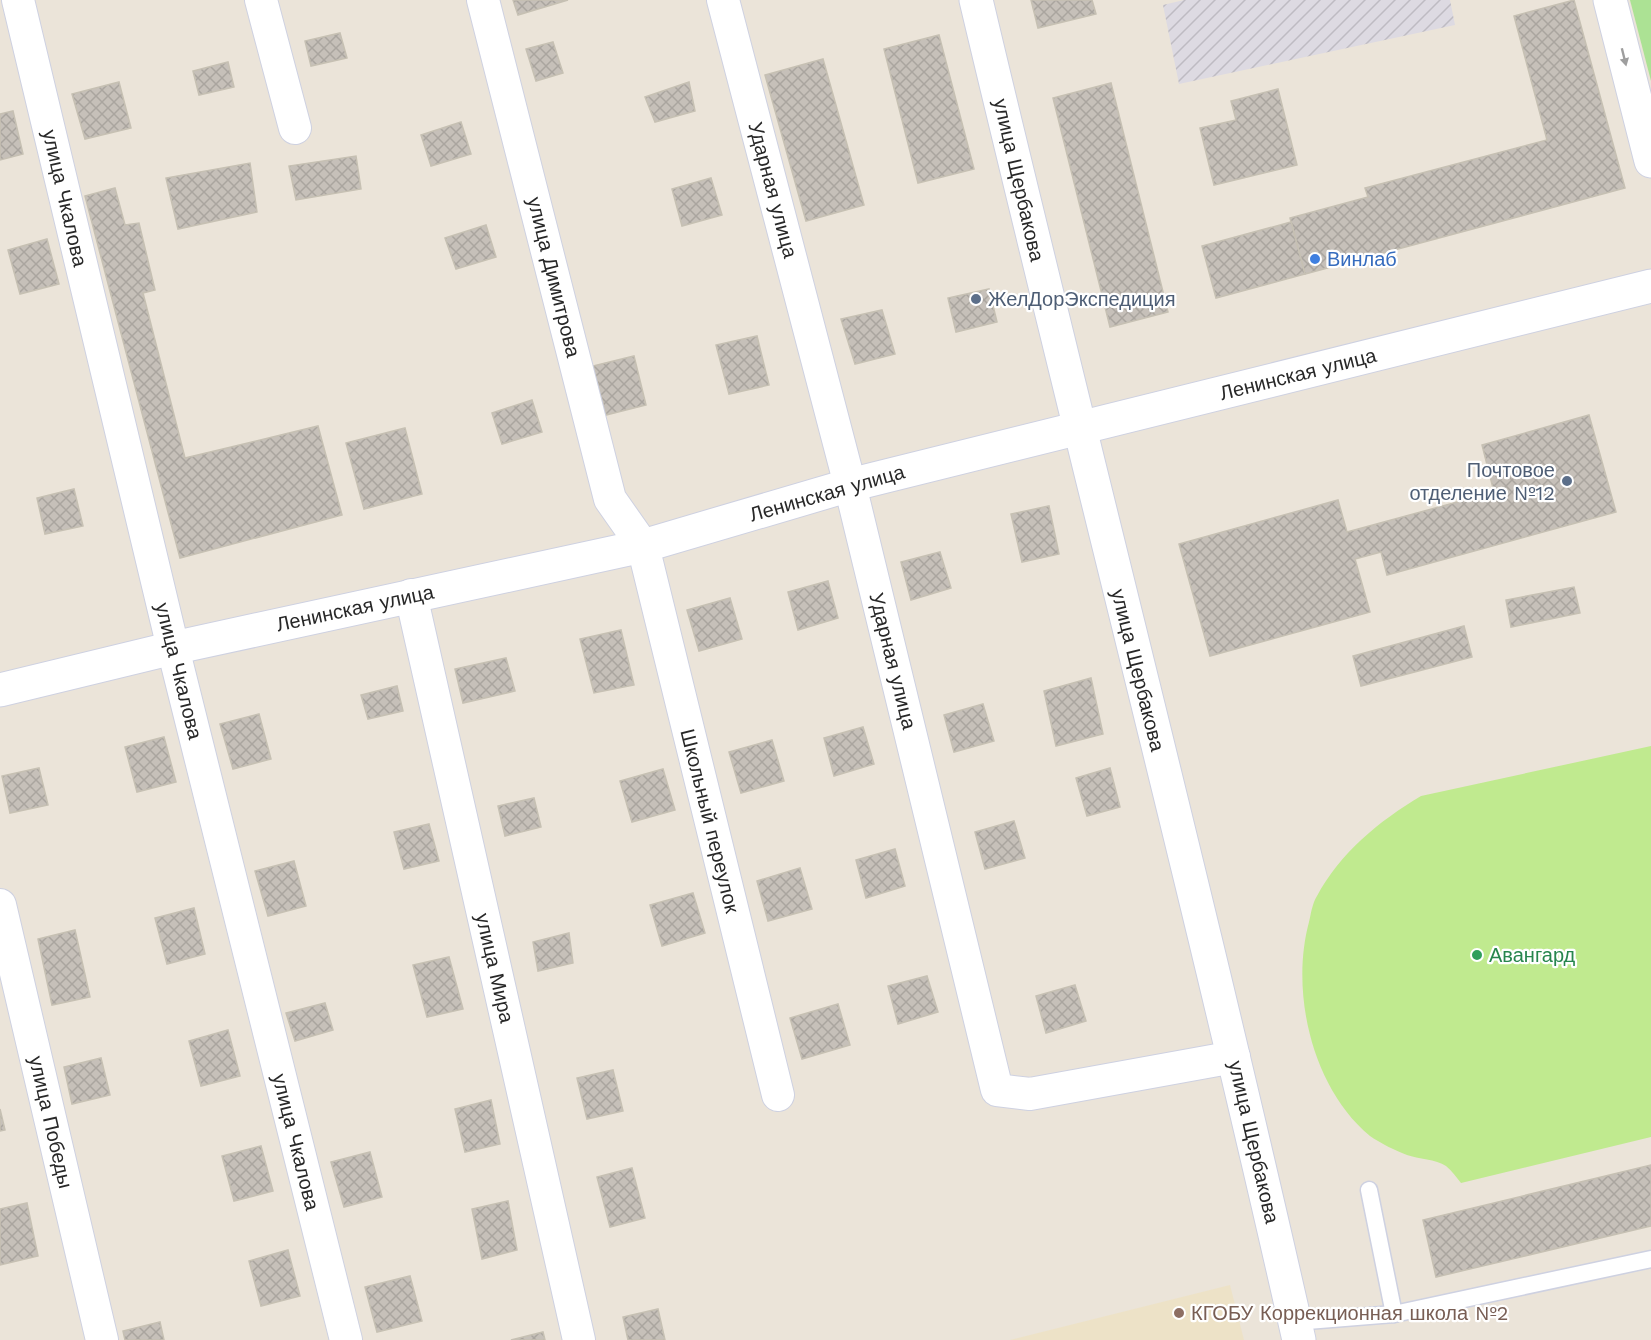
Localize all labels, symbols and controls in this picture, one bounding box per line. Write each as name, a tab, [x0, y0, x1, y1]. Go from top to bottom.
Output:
one-way arrow	[1620, 48, 1630, 66]
street label: улица Щербакова	[989, 96, 1050, 265]
street label: Ударная улица	[743, 119, 803, 261]
street label: улица Чкалова	[38, 127, 93, 270]
street label: улица Димитрова	[522, 194, 586, 360]
place label: Винлаб	[1327, 247, 1397, 271]
marker: Винлаб	[1308, 252, 1322, 266]
place label: ЖелДорЭкспедиция	[988, 287, 1176, 311]
marker: ЖелДорЭкспедиция	[969, 292, 983, 306]
street label: Ленинская улица	[1217, 343, 1380, 405]
place label: Почтовое отделение №12	[1409, 458, 1555, 505]
street label: Ленинская улица	[747, 459, 908, 527]
marker: Почтовое отделение №12	[1560, 474, 1574, 488]
street label: Ленинская улица	[274, 579, 437, 636]
street label: улица Щербакова	[1106, 586, 1170, 755]
street label: Ударная улица	[864, 590, 922, 733]
street label: улица Чкалова	[150, 600, 208, 743]
street label: Школьный переулок	[676, 727, 745, 916]
street label: улица Мира	[471, 911, 519, 1026]
place label: Авангард	[1489, 943, 1576, 967]
marker: Авангард	[1470, 948, 1484, 962]
street label: улица Победы	[24, 1053, 78, 1191]
street label: улица Щербакова	[1224, 1058, 1285, 1227]
street label: улица Чкалова	[267, 1071, 325, 1214]
place label: КГОБУ Коррекционная школа №2	[1191, 1301, 1508, 1325]
marker: КГОБУ Коррекционная школа №2	[1172, 1306, 1186, 1320]

